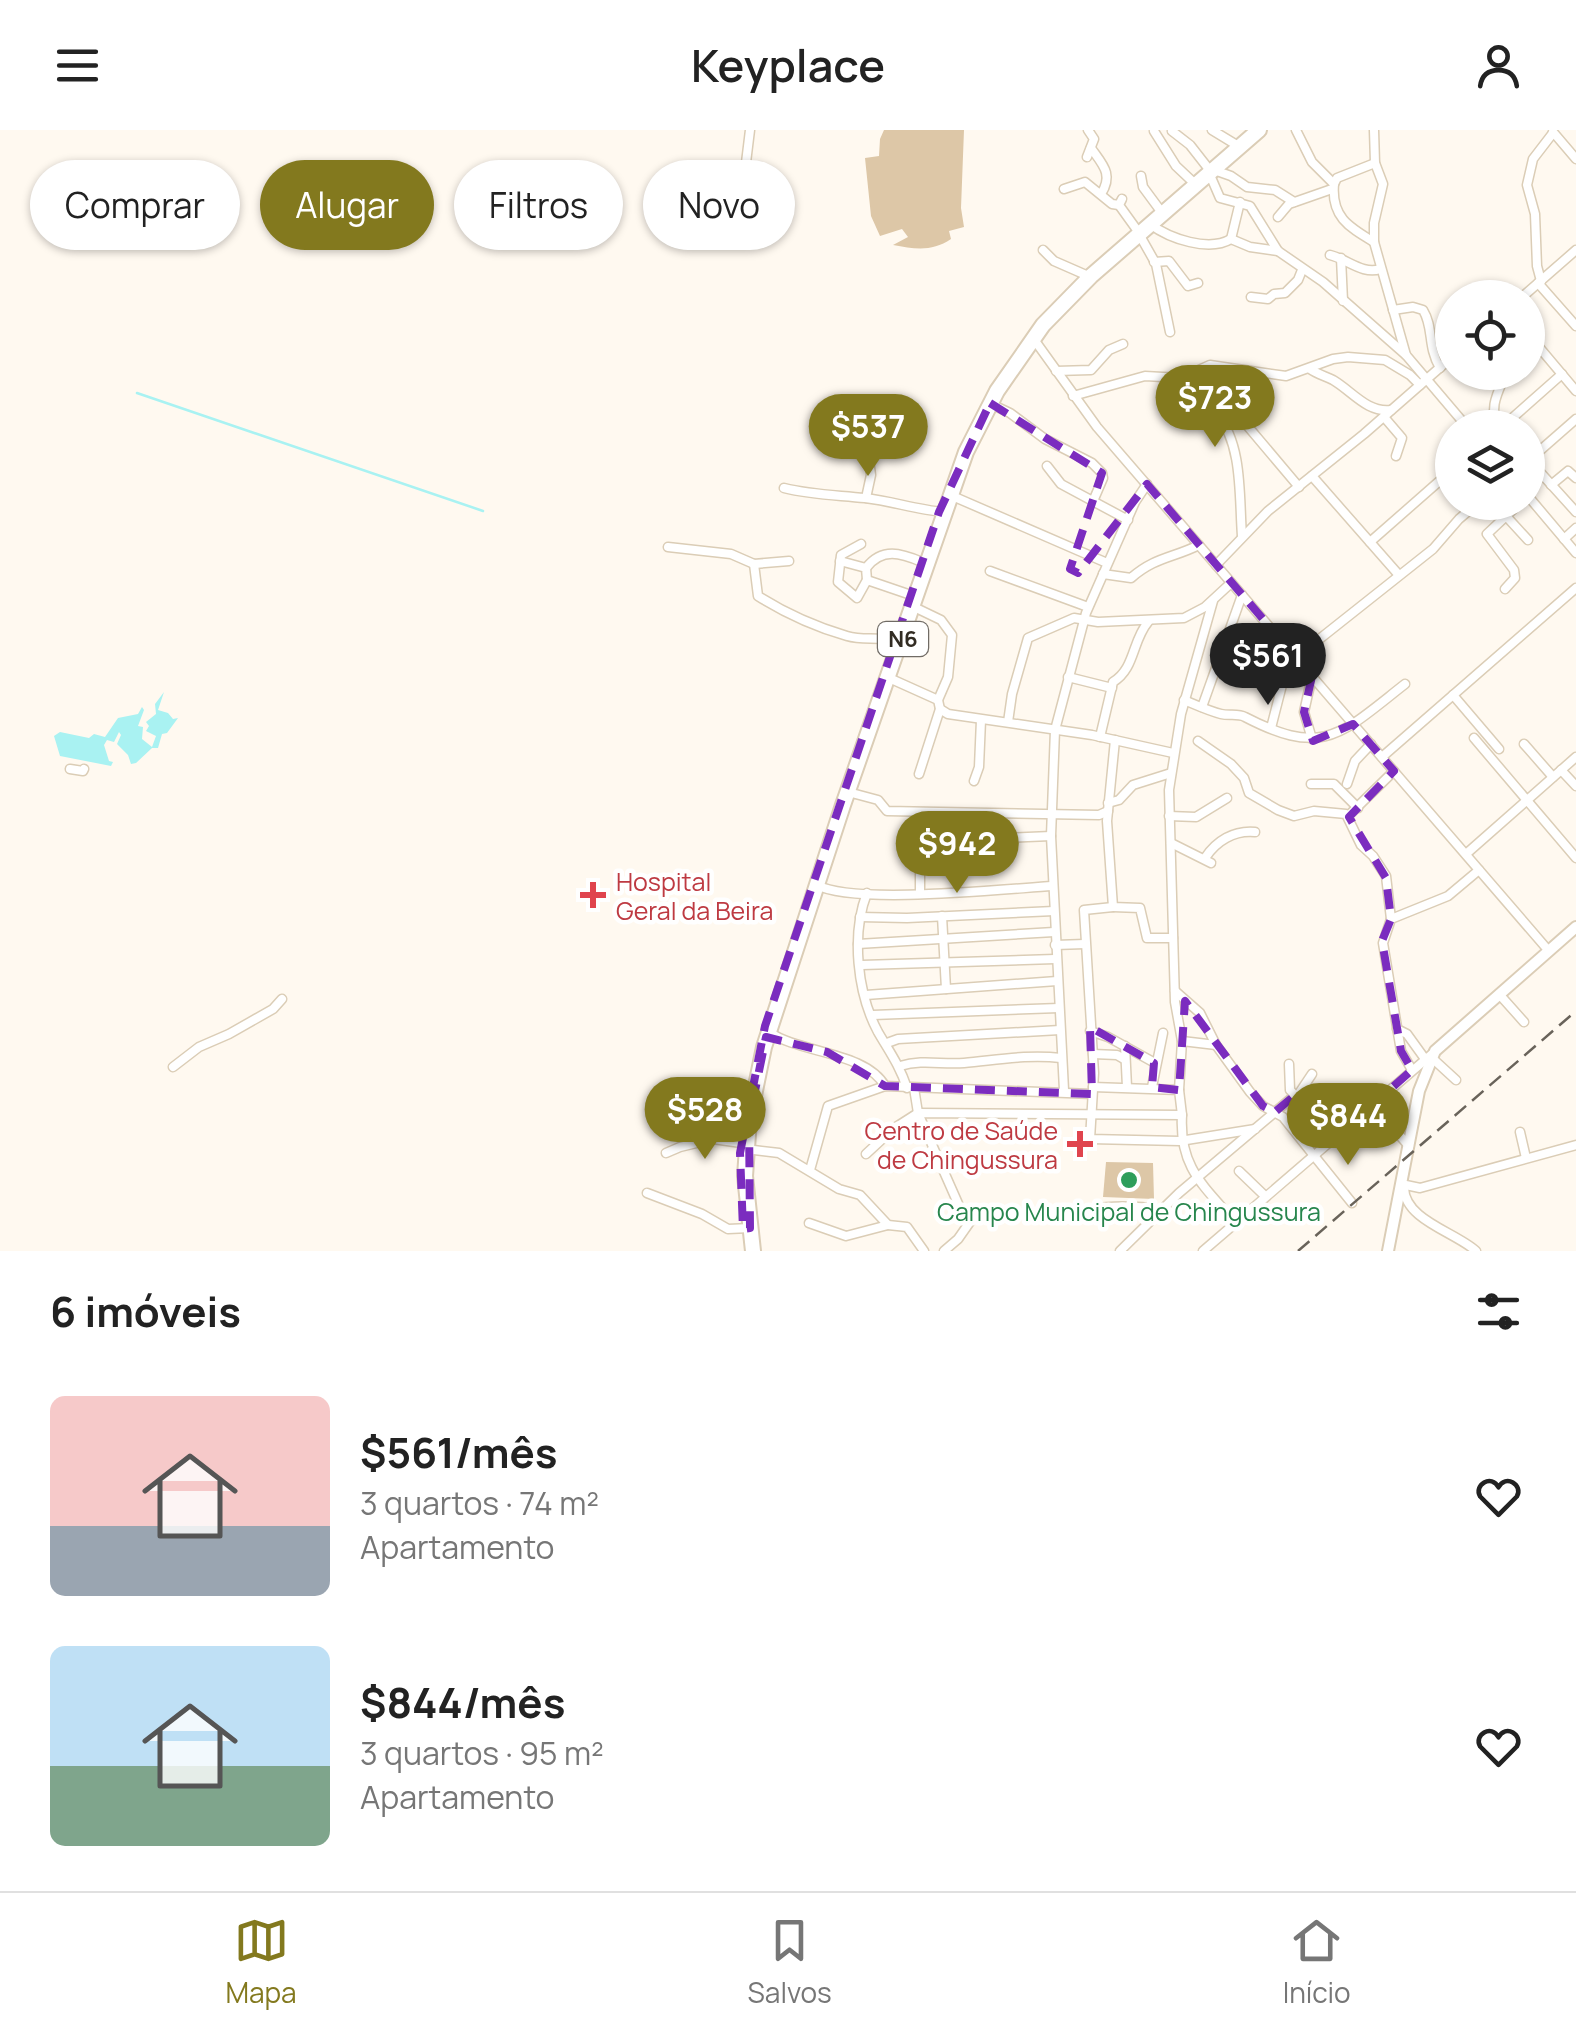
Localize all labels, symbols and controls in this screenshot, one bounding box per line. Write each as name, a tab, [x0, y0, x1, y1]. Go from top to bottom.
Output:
text: Keyplace	[691, 34, 885, 96]
icon: menu	[50, 38, 105, 93]
icon: person	[1471, 38, 1526, 93]
chip: Comprar	[30, 160, 240, 250]
chip: Alugar	[260, 160, 434, 250]
chip: Filtros	[454, 160, 623, 250]
chip: Novo	[643, 160, 795, 250]
map controls	[1435, 280, 1545, 520]
button: locate	[1435, 280, 1545, 390]
pin: $723	[1156, 365, 1274, 450]
text: $723	[1178, 375, 1252, 419]
pin: $537	[809, 394, 927, 479]
text: $537	[831, 404, 905, 448]
button: layers	[1435, 410, 1545, 520]
road number: N6	[878, 622, 928, 656]
pin: $561	[1209, 623, 1327, 708]
text: $561	[1232, 633, 1304, 677]
pin: $942	[898, 811, 1016, 896]
text: $942	[918, 821, 996, 865]
place label: Hospital Geral da Beira	[616, 864, 773, 928]
marker: Hospital Geral da Beira	[580, 882, 606, 908]
pin: $528	[646, 1077, 764, 1162]
pin: $844	[1289, 1083, 1407, 1168]
text: $528	[667, 1087, 743, 1131]
text: $844	[1309, 1093, 1387, 1137]
place label: Centro de Saúde de Chingussura	[864, 1113, 1058, 1177]
marker: Centro de Saúde de Chingussura	[1067, 1131, 1093, 1157]
marker: Campo Municipal de Chingussura	[1118, 1169, 1140, 1191]
place label: Campo Municipal de Chingussura	[937, 1194, 1321, 1229]
text: 6 imóveis	[50, 1282, 241, 1340]
icon: filters	[1471, 1284, 1526, 1339]
text: $561/mês	[360, 1423, 558, 1481]
icon: home	[130, 1436, 250, 1556]
icon: heart	[1471, 1469, 1526, 1524]
text: 3 quartos · 74 m²	[360, 1481, 599, 1525]
text: Apartamento	[360, 1525, 555, 1569]
text: $844/mês	[360, 1673, 565, 1731]
icon: home	[130, 1686, 250, 1806]
icon: heart	[1471, 1719, 1526, 1774]
text: 3 quartos · 95 m²	[360, 1731, 604, 1775]
text: Apartamento	[360, 1775, 555, 1819]
tab: Mapa	[225, 1913, 297, 2011]
tab: Salvos	[748, 1913, 832, 2011]
tab: Início	[1283, 1913, 1351, 2011]

